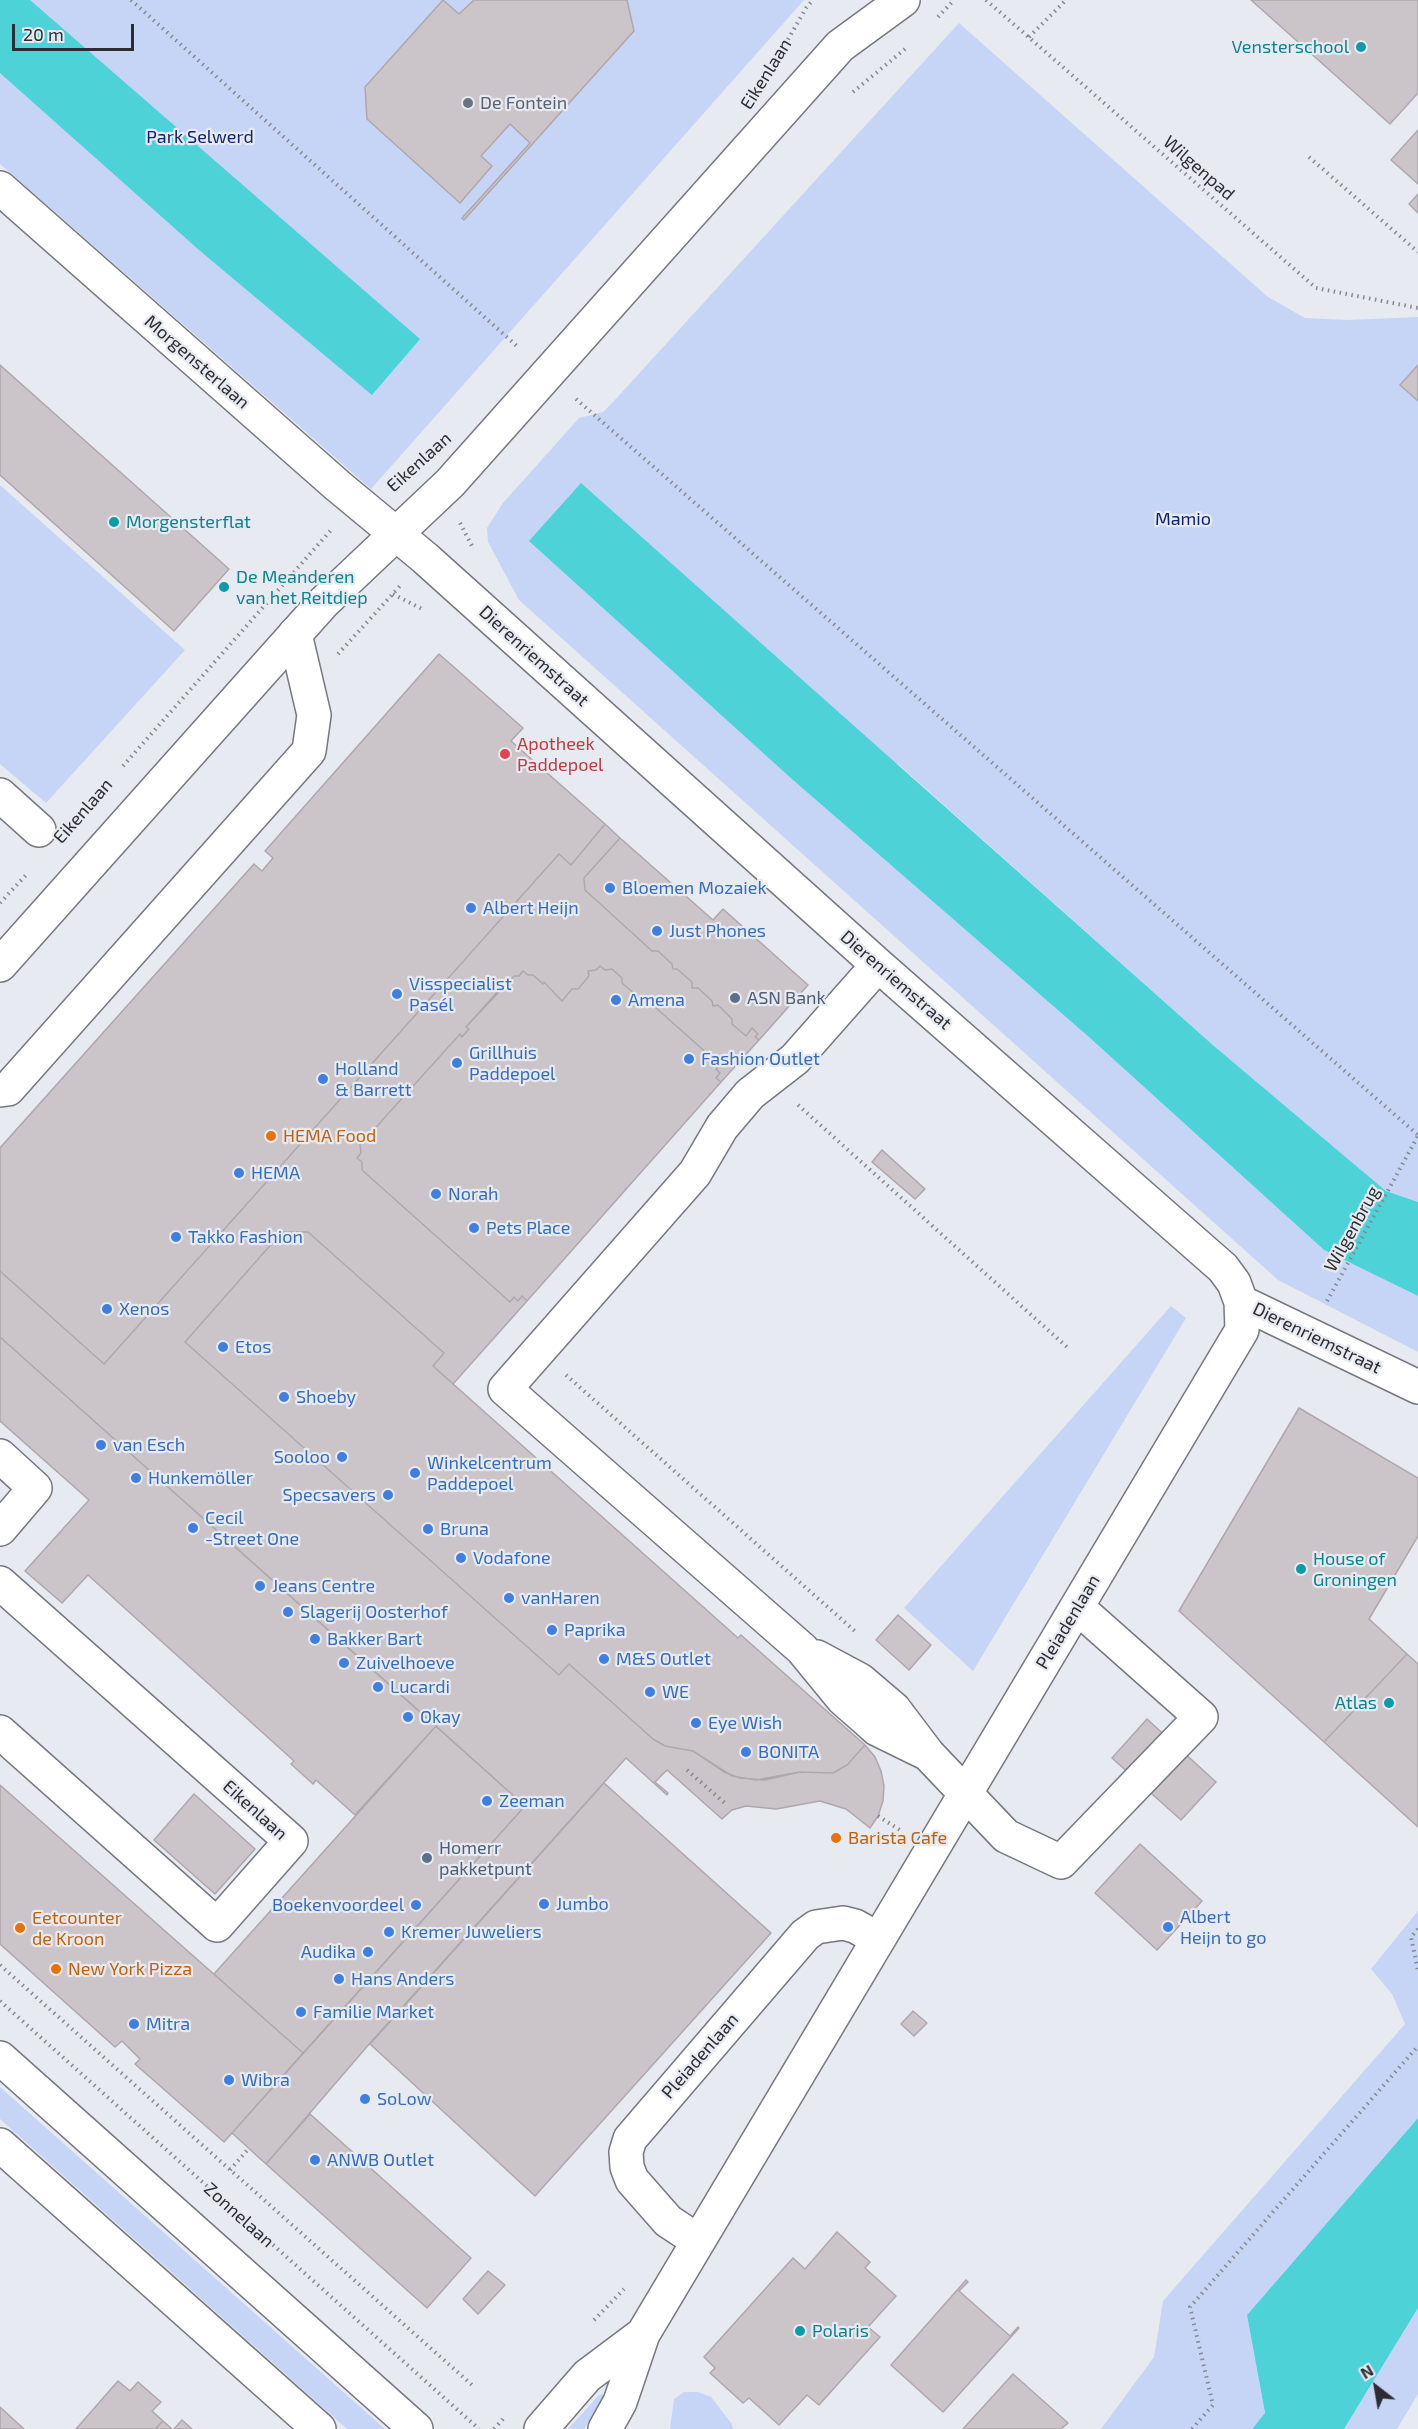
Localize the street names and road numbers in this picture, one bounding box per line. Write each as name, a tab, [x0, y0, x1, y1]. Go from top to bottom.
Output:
street label: Eikenlaan	[736, 35, 796, 113]
street label: Wilgenpad	[1159, 131, 1239, 205]
street label: Morgensterlaan	[140, 311, 254, 413]
street label: Eikenlaan	[382, 428, 456, 496]
street label: Dierenriemstraat	[475, 601, 593, 711]
street label: Eikenlaan	[49, 774, 117, 848]
street label: Dierenriemstraat	[836, 926, 956, 1034]
street label: Wilgenbrug	[1320, 1182, 1384, 1276]
street label: Dierenriemstraat	[1249, 1298, 1385, 1378]
street label: Pleiadenlaan	[1031, 1571, 1105, 1673]
street label: Eikenlaan	[218, 1776, 292, 1844]
street label: Pleiadenlaan	[657, 2009, 743, 2103]
street label: Zonnelaan	[200, 2178, 278, 2252]

